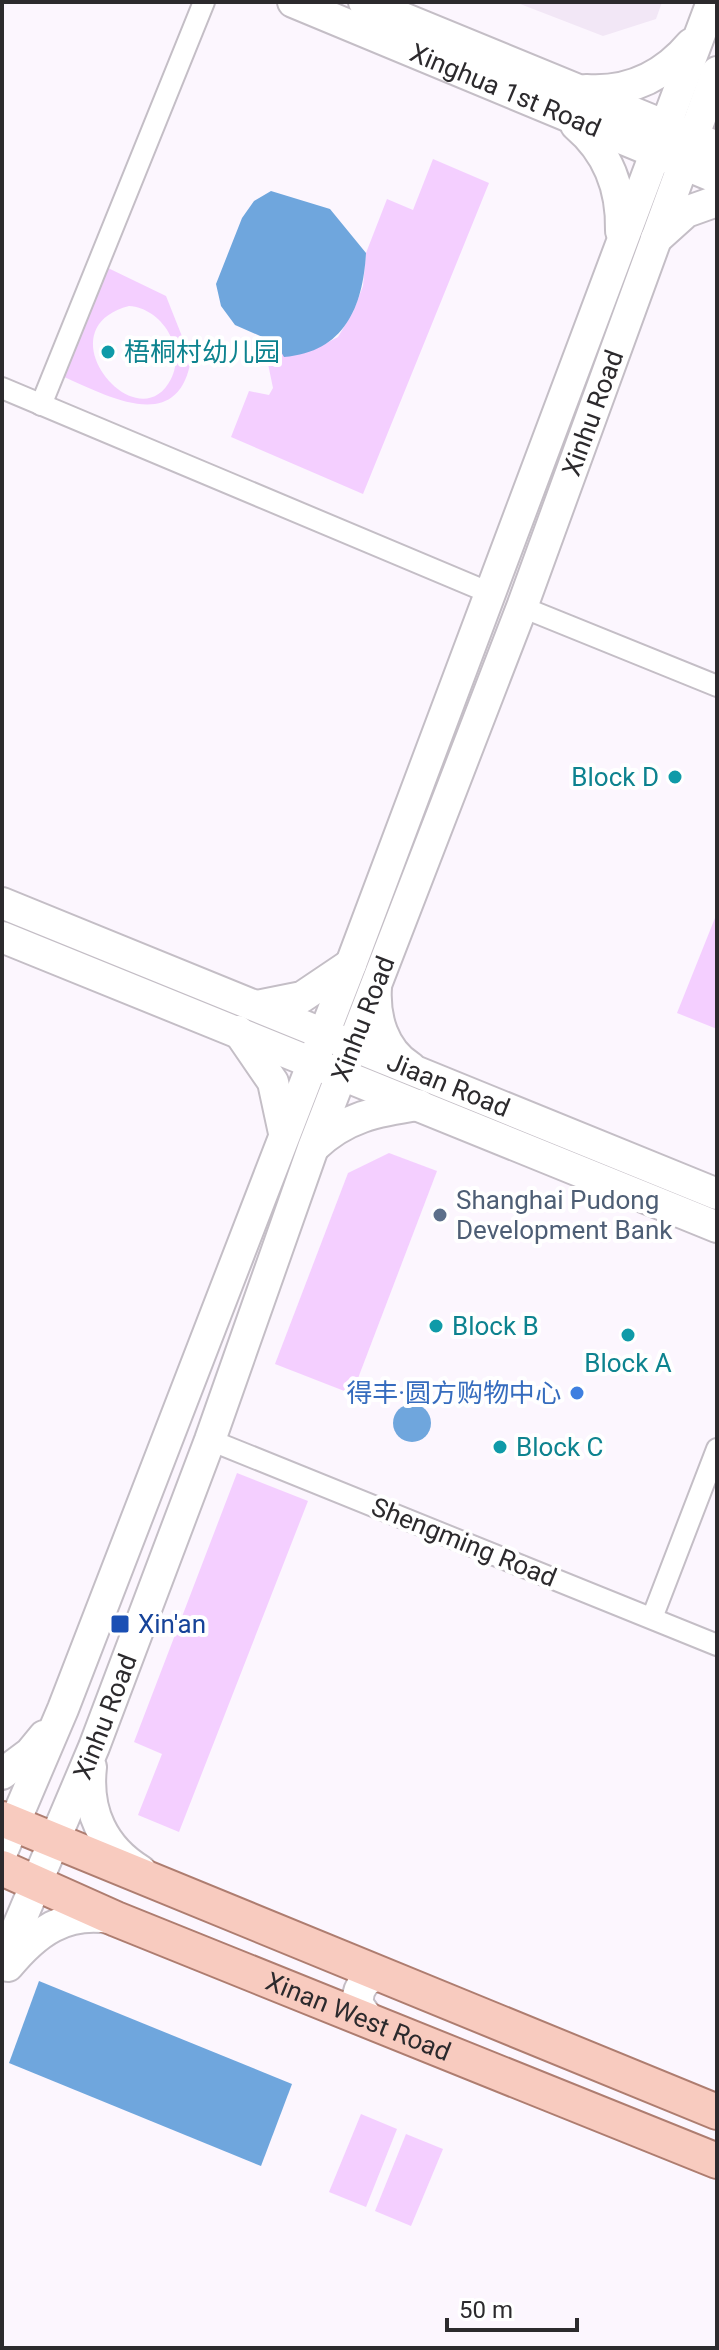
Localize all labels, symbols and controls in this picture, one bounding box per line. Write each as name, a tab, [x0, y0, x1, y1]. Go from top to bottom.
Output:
street label: Xinghua 1st Road	[406, 37, 605, 143]
place label: 梧桐村幼儿园	[124, 337, 280, 367]
marker: 梧桐村幼儿园	[99, 343, 117, 361]
street label: Xinhu Road	[556, 346, 629, 480]
place label: Block D	[571, 762, 659, 792]
marker: Block D	[666, 768, 684, 786]
street label: Xinhu Road	[325, 952, 401, 1086]
street label: Jiaan Road	[383, 1046, 514, 1123]
place label: Shanghai Pudong Development Bank	[456, 1185, 673, 1245]
marker: Shanghai Pudong Development Bank	[431, 1206, 449, 1224]
place label: Block B	[452, 1311, 539, 1341]
marker: Block B	[427, 1317, 445, 1335]
marker: Block A	[619, 1326, 637, 1344]
place label: Block A	[584, 1348, 672, 1378]
place label: 得丰·圆方购物中心	[346, 1378, 561, 1408]
marker: 得丰·圆方购物中心	[568, 1384, 586, 1402]
place label: Block C	[516, 1432, 604, 1462]
marker: Block C	[491, 1438, 509, 1456]
street label: Shengming Road	[367, 1491, 561, 1593]
place label: Xin'an	[138, 1609, 206, 1639]
marker: Xin'an	[109, 1613, 131, 1635]
street label: Xinhu Road	[67, 1650, 143, 1784]
street label: Xinan West Road	[261, 1966, 455, 2067]
scale bar	[447, 2282, 577, 2332]
text: 50 m	[459, 2296, 513, 2324]

